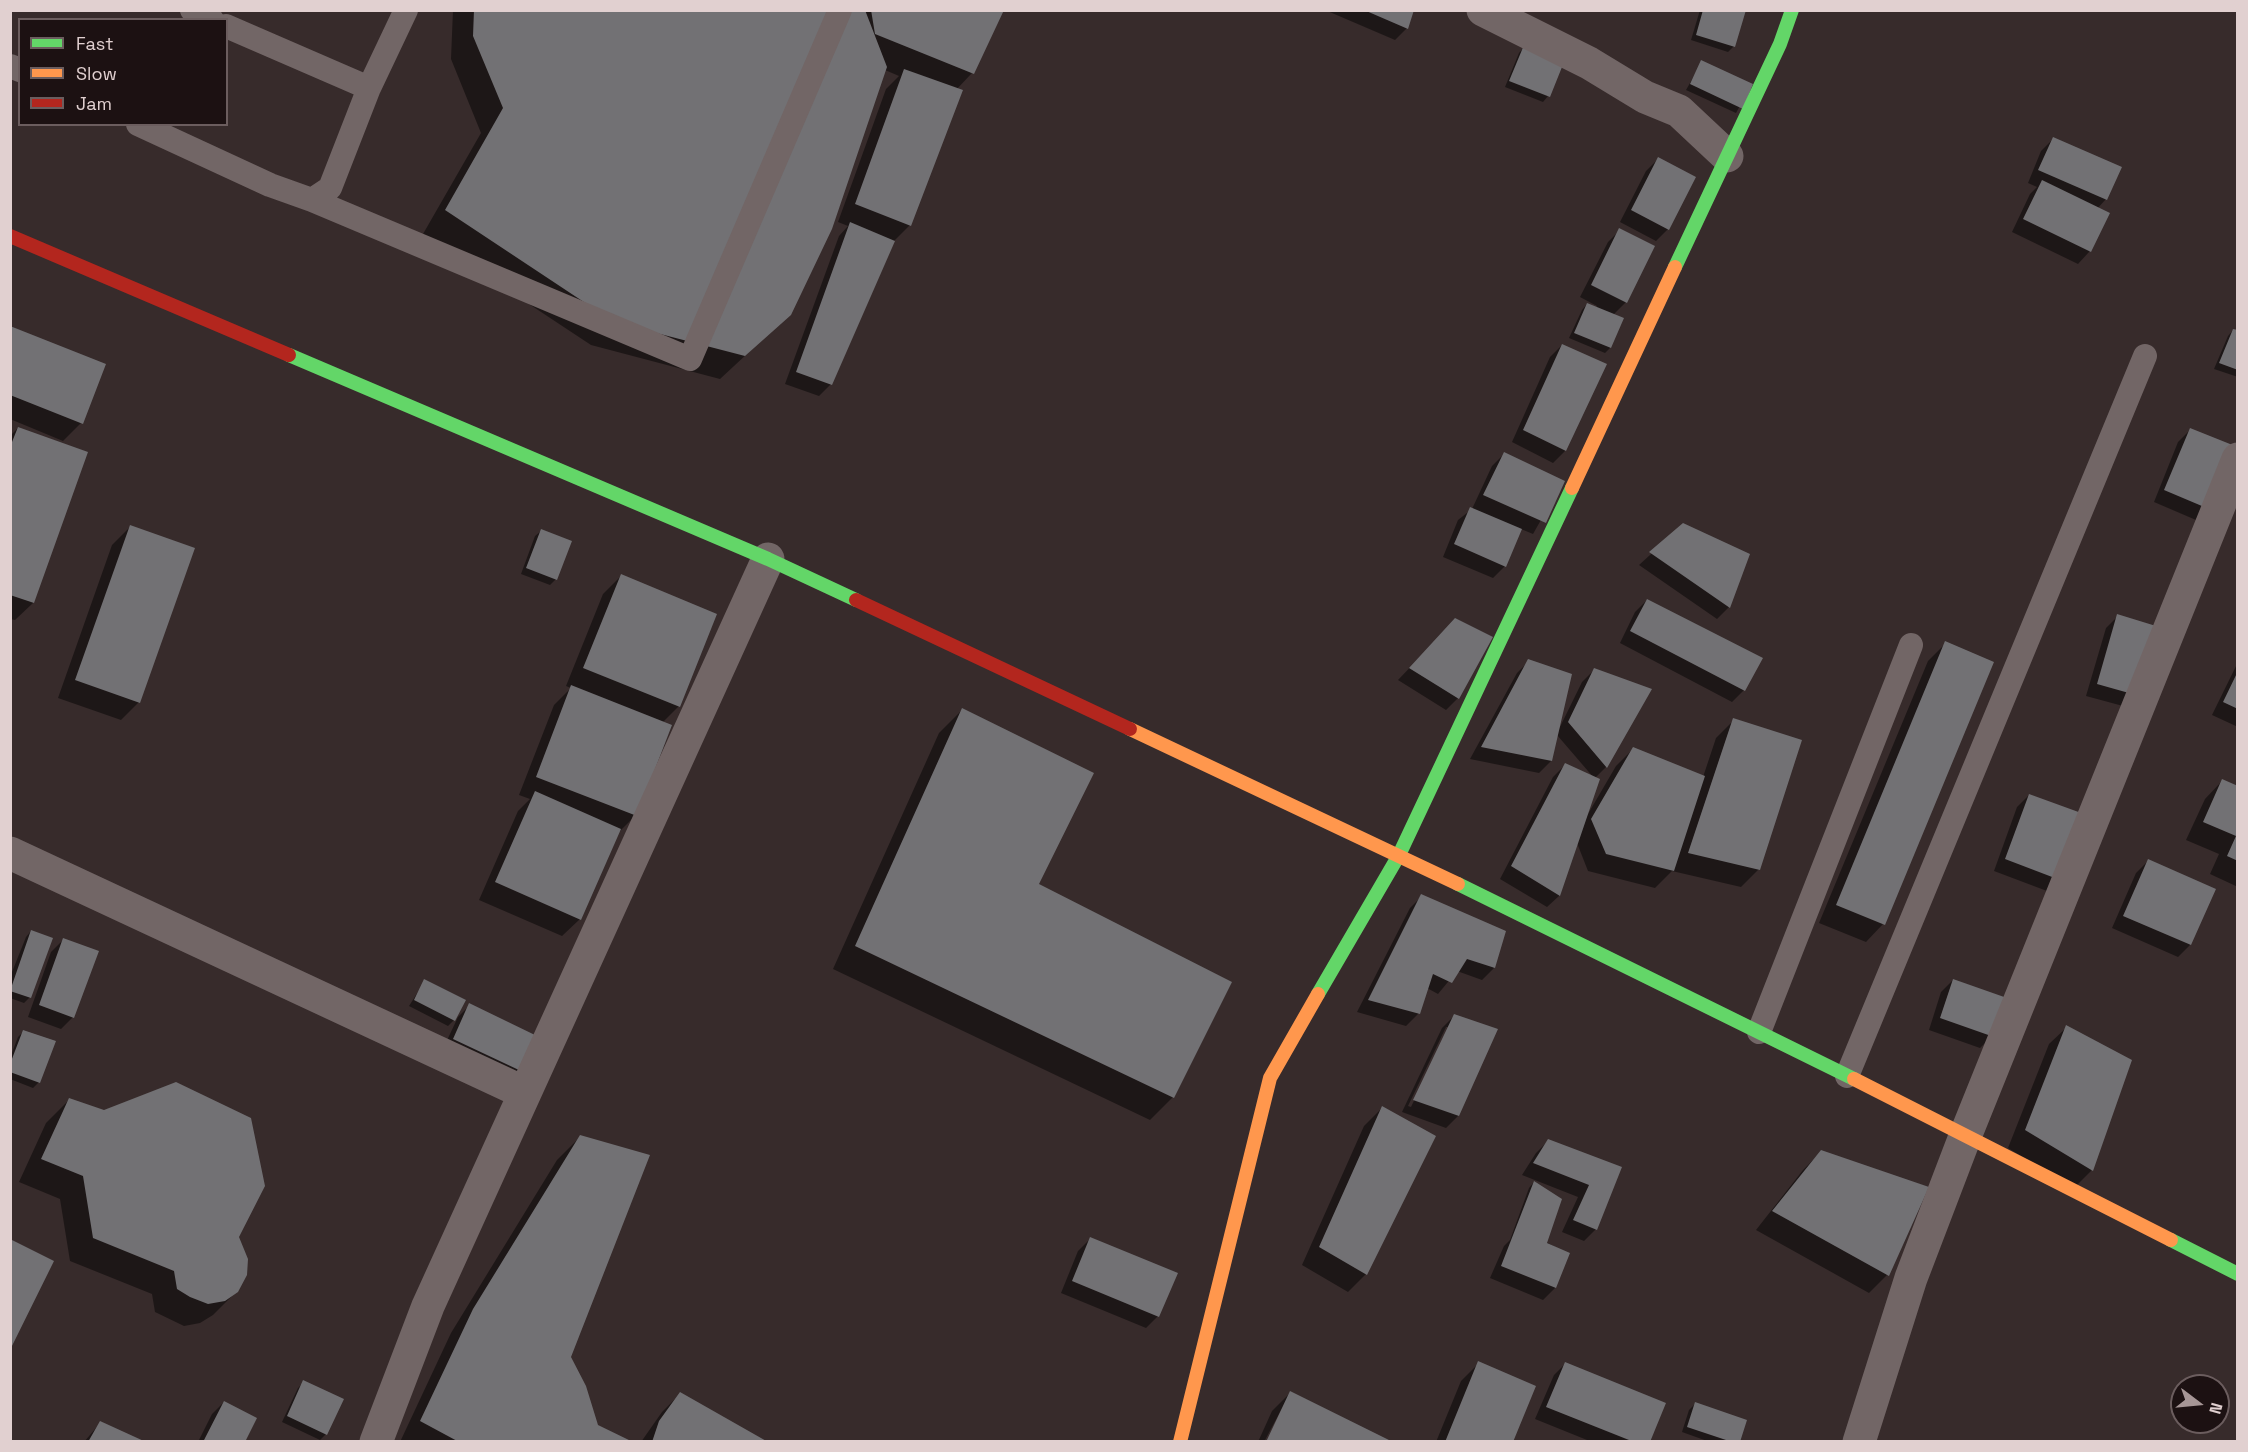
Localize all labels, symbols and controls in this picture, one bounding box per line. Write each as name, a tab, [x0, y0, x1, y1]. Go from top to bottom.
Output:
legend	[18, 18, 228, 126]
text: Fast	[76, 32, 113, 55]
text: Slow	[76, 62, 117, 85]
text: Jam	[76, 92, 112, 115]
north arrow	[2170, 1374, 2230, 1434]
text: N	[2204, 1400, 2227, 1417]

